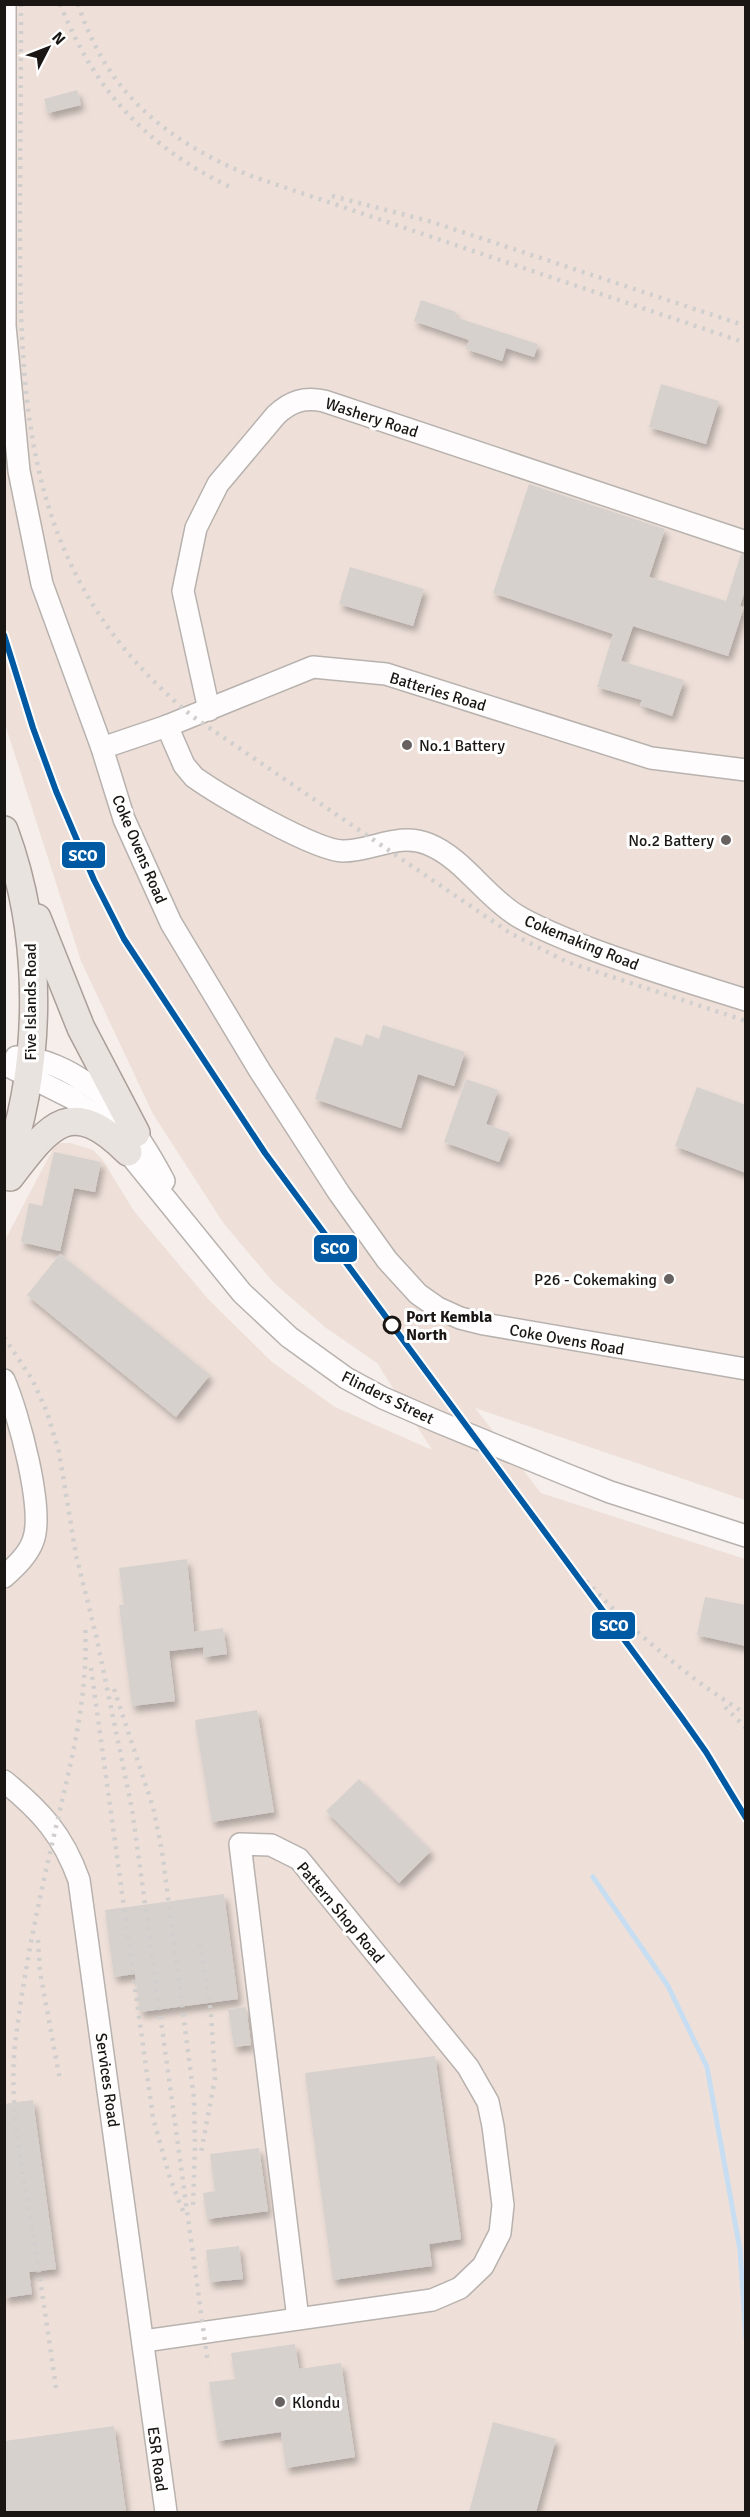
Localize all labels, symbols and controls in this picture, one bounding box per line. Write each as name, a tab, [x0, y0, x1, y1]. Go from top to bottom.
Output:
north arrow	[18, 18, 78, 78]
text: N	[47, 28, 70, 49]
street label: Washery Road	[323, 394, 421, 442]
street label: Batteries Road	[387, 668, 488, 716]
place label: No.1 Battery	[419, 736, 505, 756]
marker: No.1 Battery	[400, 738, 414, 752]
street label: Coke Ovens Road	[107, 792, 171, 907]
place label: No.2 Battery	[628, 831, 715, 851]
marker: No.2 Battery	[719, 833, 733, 847]
line badge: SCO	[61, 841, 106, 869]
text: SCO	[68, 846, 98, 866]
street label: Cokemaking Road	[521, 911, 642, 975]
street label: Five Islands Road	[21, 943, 41, 1061]
line badge: SCO	[313, 1234, 358, 1263]
text: SCO	[320, 1239, 350, 1259]
place label: P26 - Cokemaking	[534, 1270, 657, 1290]
marker: P26 - Cokemaking	[662, 1272, 676, 1286]
place label: Port Kembla North	[406, 1307, 492, 1345]
marker: Port Kembla North	[383, 1316, 401, 1334]
street label: Coke Ovens Road	[508, 1320, 626, 1360]
street label: Flinders Street	[338, 1367, 438, 1429]
line badge: SCO	[591, 1611, 636, 1640]
text: SCO	[599, 1616, 629, 1636]
street label: Pattern Shop Road	[292, 1858, 388, 1967]
street label: Services Road	[91, 2032, 124, 2129]
place label: Klondu	[292, 2393, 340, 2413]
marker: Klondu	[273, 2395, 287, 2409]
street label: ESR Road	[143, 2425, 171, 2493]

